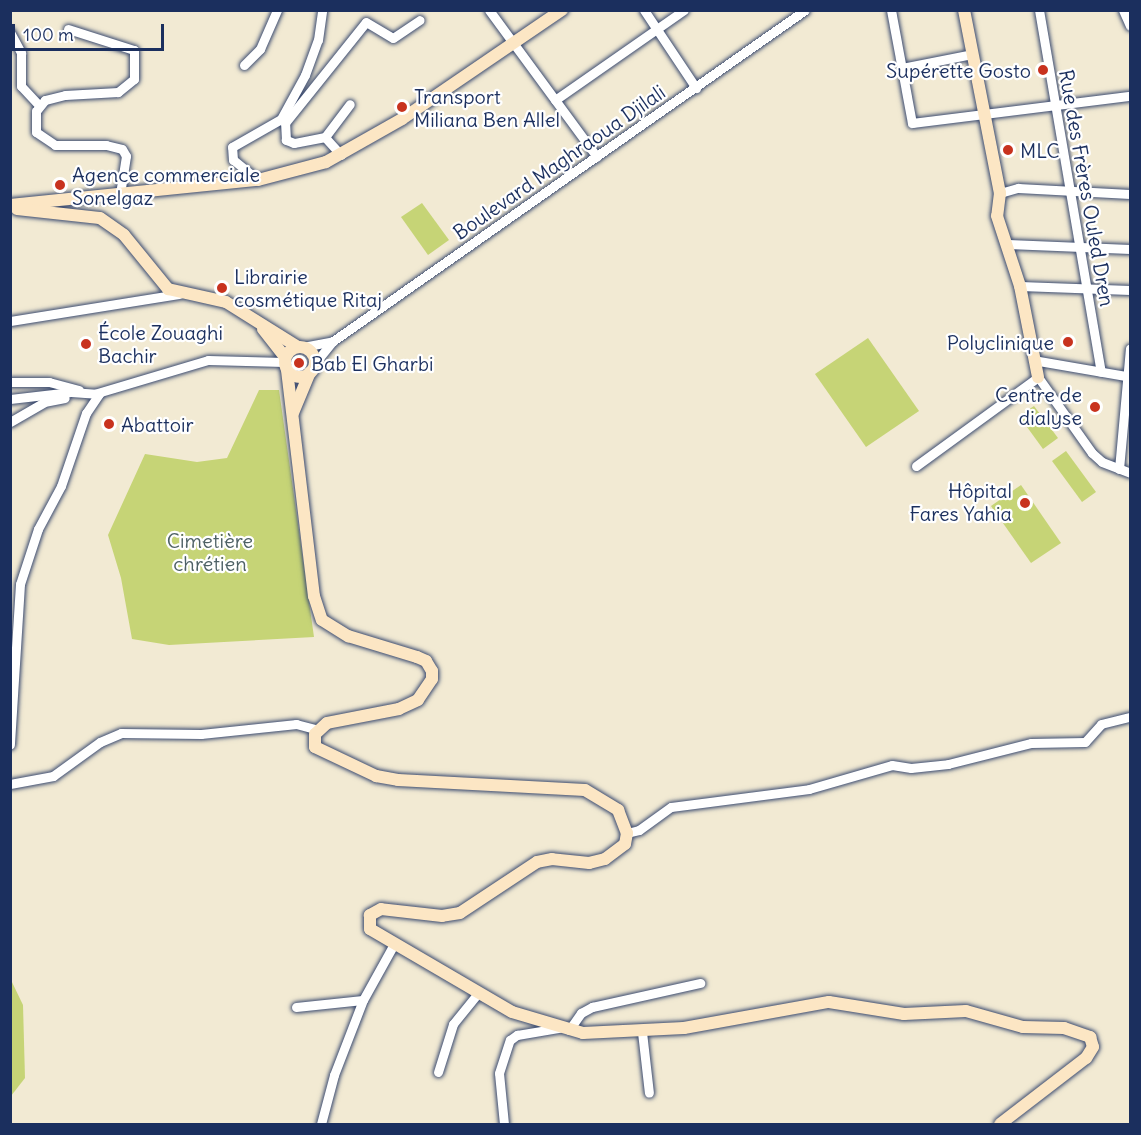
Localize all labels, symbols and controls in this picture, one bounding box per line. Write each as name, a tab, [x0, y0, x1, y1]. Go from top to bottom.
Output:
scale bar	[15, 12, 166, 50]
text: 100 m	[23, 23, 74, 46]
place label: Supérette Gosto	[886, 58, 1031, 82]
marker: Supérette Gosto	[1036, 63, 1050, 77]
street label: Rue des Frères Ouled Dren	[1054, 68, 1120, 308]
street label: Boulevard Maghraoua Djilali	[448, 80, 670, 244]
place label: Transport Miliana Ben Allel	[414, 84, 560, 131]
marker: Transport Miliana Ben Allel	[395, 100, 409, 114]
place label: MLC	[1020, 138, 1059, 162]
marker: MLC	[1001, 143, 1015, 157]
place label: Agence commerciale Sonelgaz	[72, 162, 260, 209]
marker: Agence commerciale Sonelgaz	[53, 178, 67, 192]
place label: Librairie cosmétique Ritaj	[234, 264, 382, 311]
marker: Librairie cosmétique Ritaj	[215, 281, 229, 295]
place label: École Zouaghi Bachir	[98, 320, 223, 367]
place label: Polyclinique	[947, 330, 1054, 354]
marker: Polyclinique	[1059, 333, 1077, 351]
marker: École Zouaghi Bachir	[79, 337, 93, 351]
place label: Bab El Gharbi	[311, 351, 433, 375]
marker: Bab El Gharbi	[292, 356, 306, 370]
place label: Centre de dialyse	[995, 383, 1082, 430]
marker: Centre de dialyse	[1086, 398, 1104, 416]
place label: Abattoir	[121, 412, 194, 436]
marker: Abattoir	[102, 417, 116, 431]
place label: Hôpital Fares Yahia	[909, 479, 1012, 526]
marker: Hôpital Fares Yahia	[1016, 494, 1034, 512]
park label: Cimetière chrétien	[167, 529, 253, 576]

